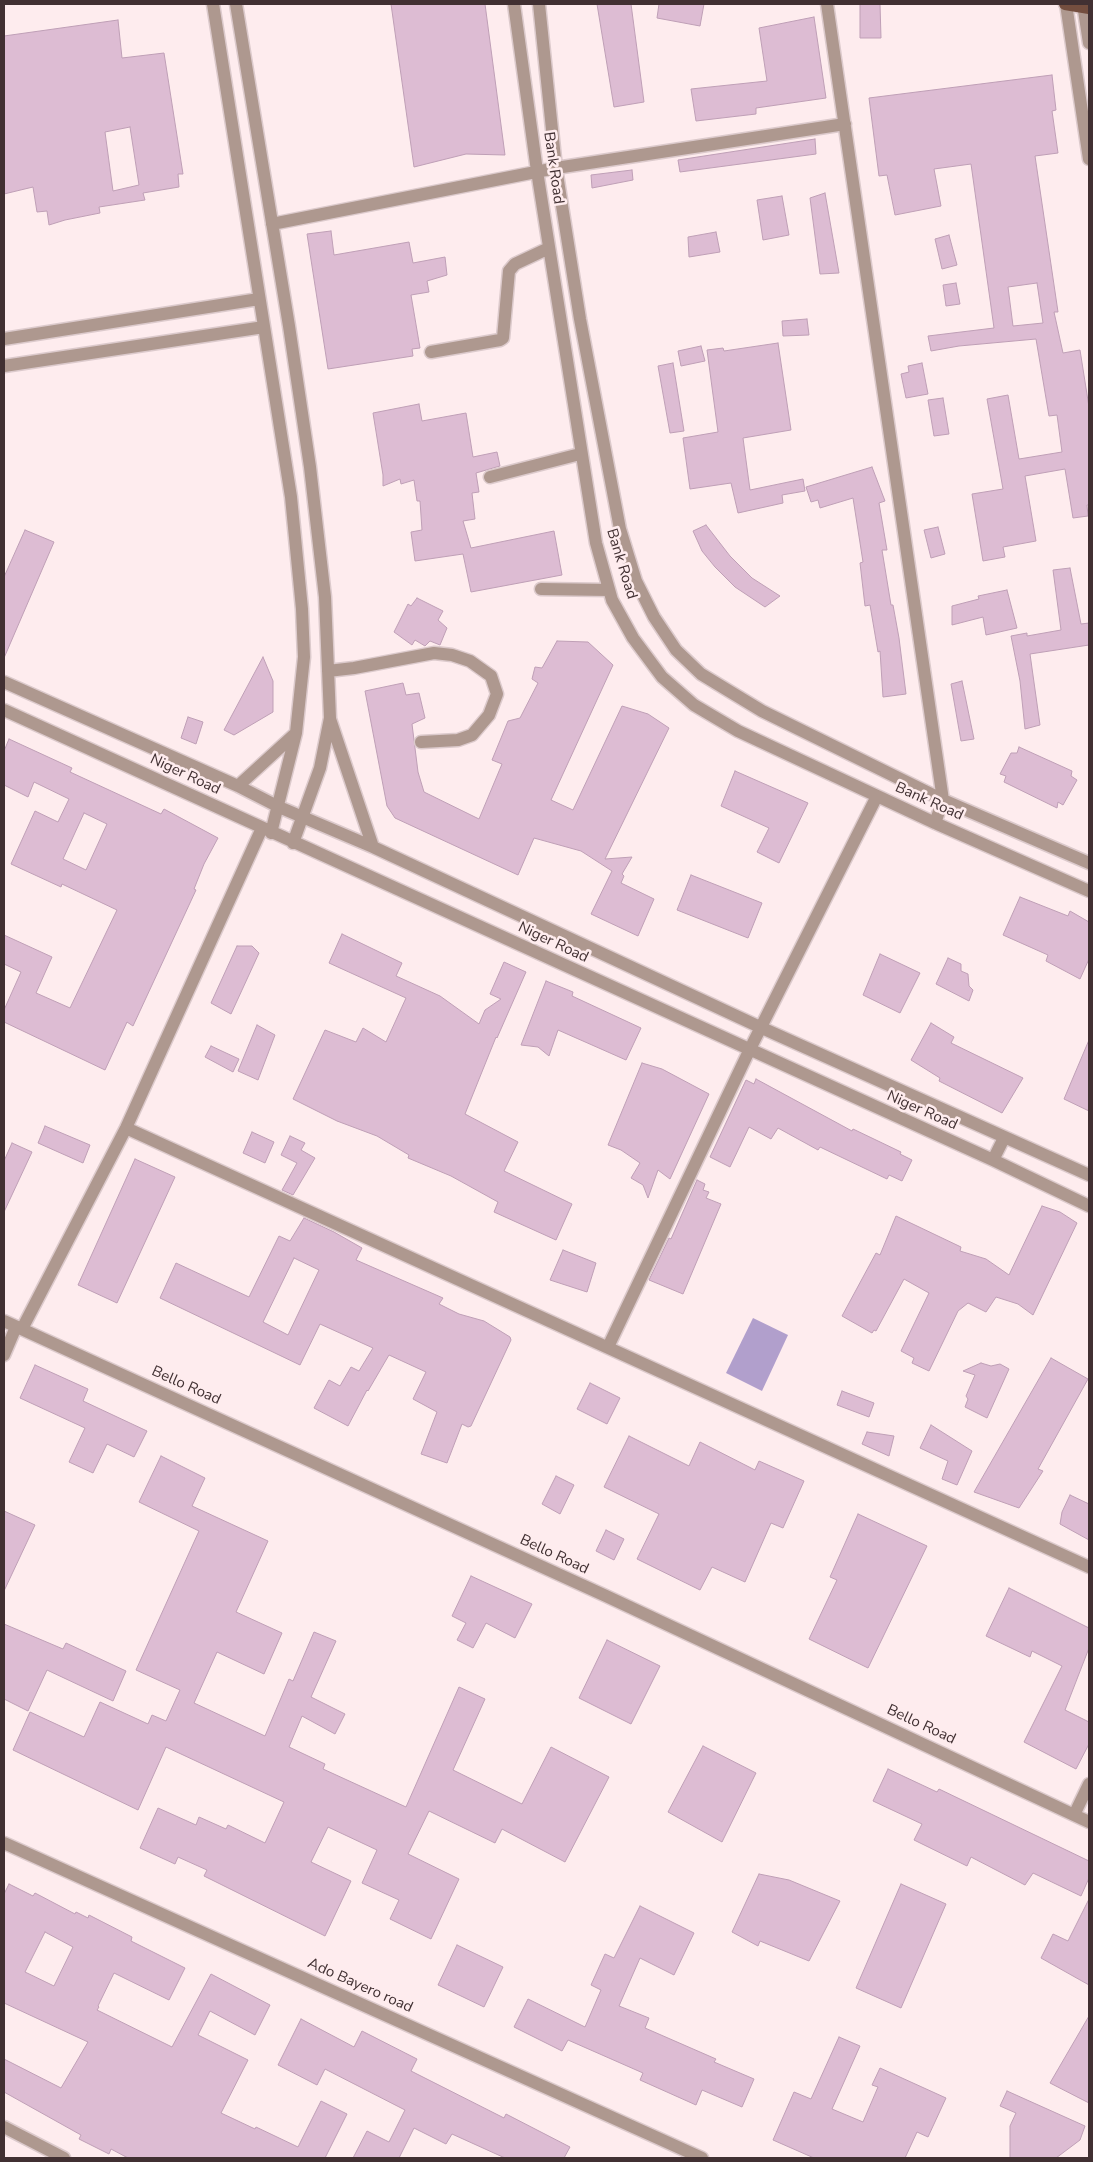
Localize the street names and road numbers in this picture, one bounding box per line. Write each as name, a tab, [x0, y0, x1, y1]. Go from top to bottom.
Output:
street label: Bank Road	[539, 131, 567, 205]
street label: Bank Road	[602, 527, 640, 601]
street label: Niger Road	[147, 751, 223, 799]
street label: Bank Road	[892, 779, 966, 825]
street label: Niger Road	[515, 919, 591, 967]
street label: Niger Road	[884, 1087, 960, 1135]
street label: Bello Road	[149, 1363, 223, 1409]
street label: Bello Road	[517, 1531, 591, 1579]
street label: Bello Road	[884, 1701, 958, 1749]
street label: Ado Bayero road	[305, 1955, 415, 2017]

